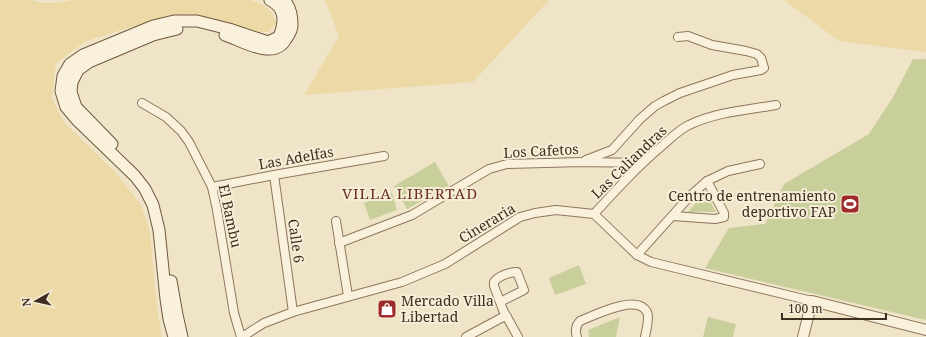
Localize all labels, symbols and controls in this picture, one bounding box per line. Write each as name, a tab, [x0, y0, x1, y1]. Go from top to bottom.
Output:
street label: Las Caliandras	[587, 121, 670, 202]
street label: Los Cafetos	[503, 139, 579, 162]
street label: Las Adelfas	[257, 142, 335, 173]
street label: El Bambu	[214, 182, 247, 249]
district label: VILLA LIBERTAD	[342, 183, 478, 203]
place label: Centro de entrenamiento deportivo FAP	[668, 186, 836, 221]
sports icon: Centro de entrenamiento deportivo FAP	[839, 193, 861, 215]
street label: Cineraria	[455, 198, 519, 247]
street label: Calle 6	[284, 218, 309, 264]
north arrow	[16, 281, 56, 321]
place label: Mercado Villa Libertad	[401, 291, 494, 326]
scale bar	[782, 295, 886, 321]
text: N	[18, 297, 34, 308]
shop icon: Mercado Villa Libertad	[376, 298, 398, 320]
text: 100 m	[788, 300, 823, 317]

